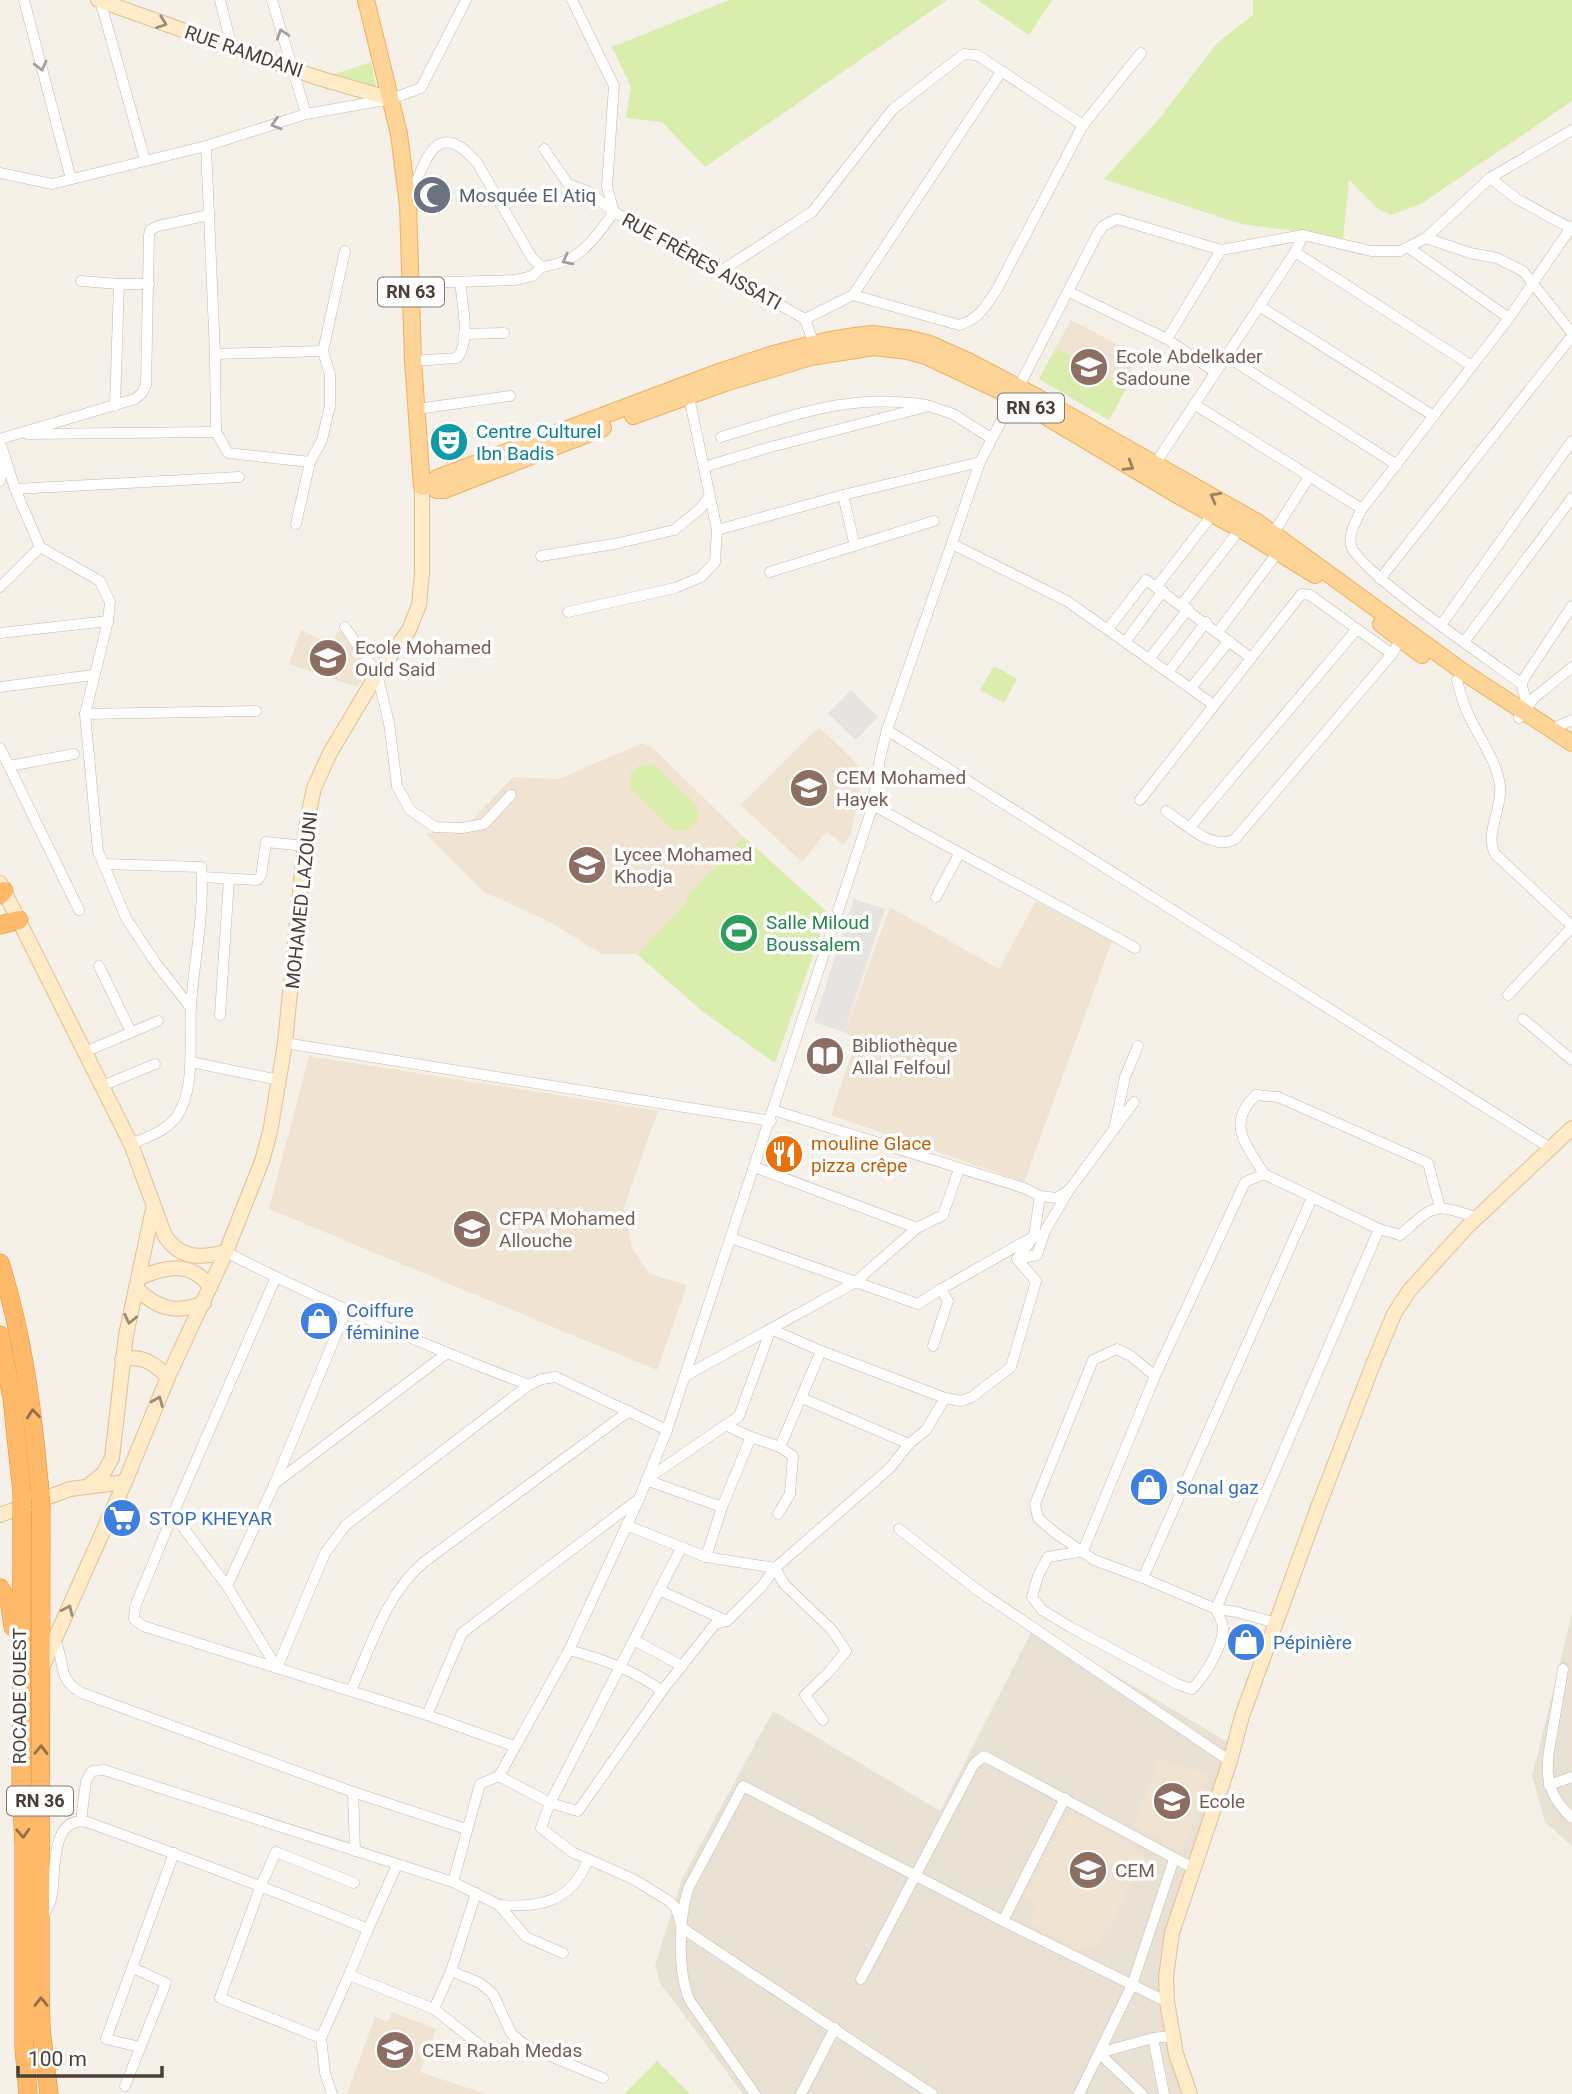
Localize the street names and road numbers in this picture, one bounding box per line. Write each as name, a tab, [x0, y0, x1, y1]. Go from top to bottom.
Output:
street label: RUE RAMDANI	[182, 20, 306, 82]
street label: RUE FRÈRES AISSATI	[618, 208, 786, 315]
road number: RN 63	[378, 278, 444, 306]
road number: RN 63	[998, 394, 1064, 422]
street label: MOHAMED LAZOUNI	[281, 810, 322, 990]
street label: ROCADE OUEST	[8, 1628, 31, 1764]
road number: RN 36	[7, 1786, 73, 1815]

